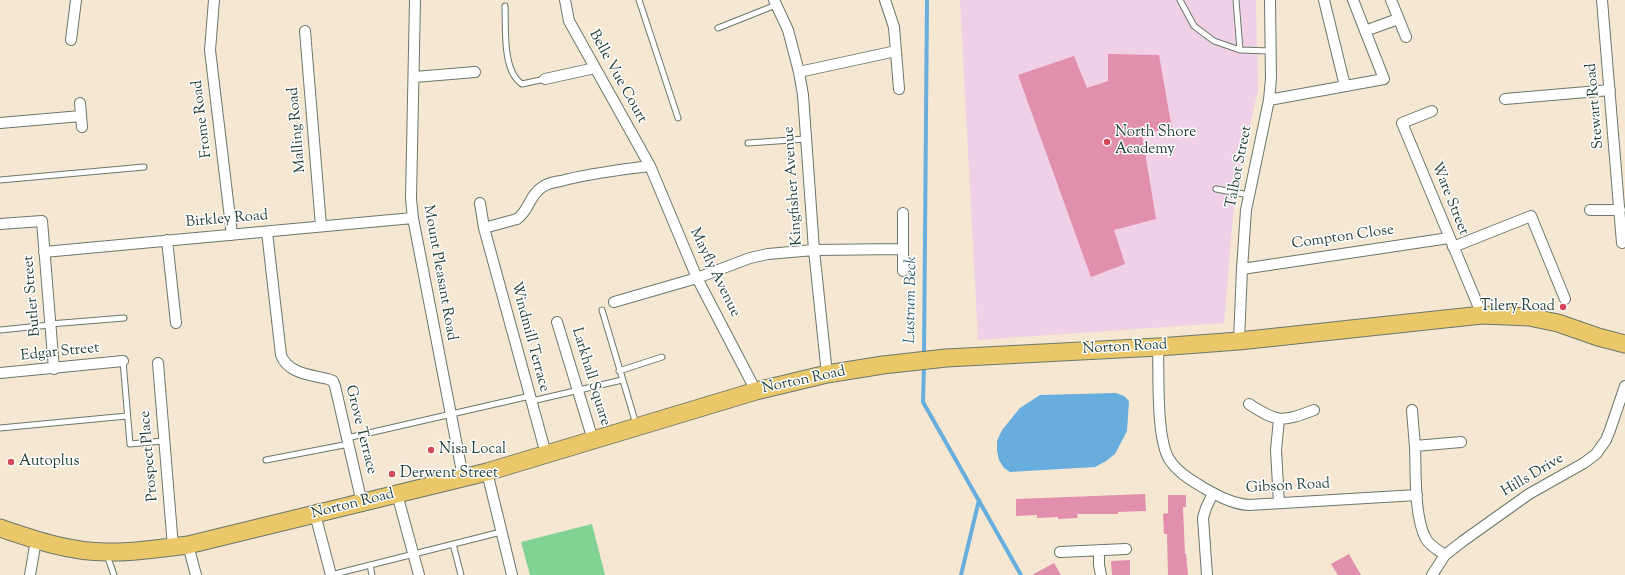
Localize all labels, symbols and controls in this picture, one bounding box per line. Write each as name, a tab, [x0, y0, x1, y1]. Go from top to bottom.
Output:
street label: Belle Vue Court	[584, 27, 650, 127]
street label: Stewart Road	[1583, 62, 1609, 150]
street label: Frome Road	[189, 79, 217, 159]
street label: Malling Road	[285, 86, 311, 174]
place label: North Shore Academy	[1115, 124, 1196, 159]
street label: Talbot Street	[1223, 124, 1257, 210]
street label: Kingfisher Avenue	[781, 126, 807, 246]
marker: North Shore Academy	[1102, 137, 1112, 147]
street label: Ware Street	[1426, 160, 1472, 238]
street label: Mount Pleasant Road	[418, 204, 460, 342]
street label: Birkley Road	[185, 207, 269, 233]
street label: Compton Close	[1291, 222, 1395, 254]
street label: Mayfly Avenue	[685, 226, 743, 320]
street label: Butler Street	[20, 254, 46, 338]
water label: Lustrum Beck	[902, 256, 922, 344]
street label: Windmill Terrace	[506, 280, 552, 394]
place label: Tilery Road	[1480, 298, 1555, 316]
marker: Tilery Road	[1558, 302, 1568, 312]
street label: Larkhall Square	[566, 326, 614, 428]
street label: Norton Road	[1082, 337, 1168, 359]
street label: Edgar Street	[20, 340, 100, 366]
street label: Norton Road	[761, 363, 847, 399]
street label: Grove Terrace	[340, 384, 380, 476]
street label: Prospect Place	[137, 410, 163, 502]
place label: Nisa Local	[439, 441, 506, 459]
marker: Nisa Local	[426, 445, 436, 455]
street label: Hills Drive	[1499, 450, 1567, 502]
place label: Autoplus	[19, 453, 79, 471]
marker: Autoplus	[6, 457, 16, 467]
place label: Derwent Street	[400, 465, 498, 483]
marker: Derwent Street	[387, 469, 397, 479]
street label: Gibson Road	[1245, 476, 1331, 498]
street label: Norton Road	[310, 486, 396, 524]

